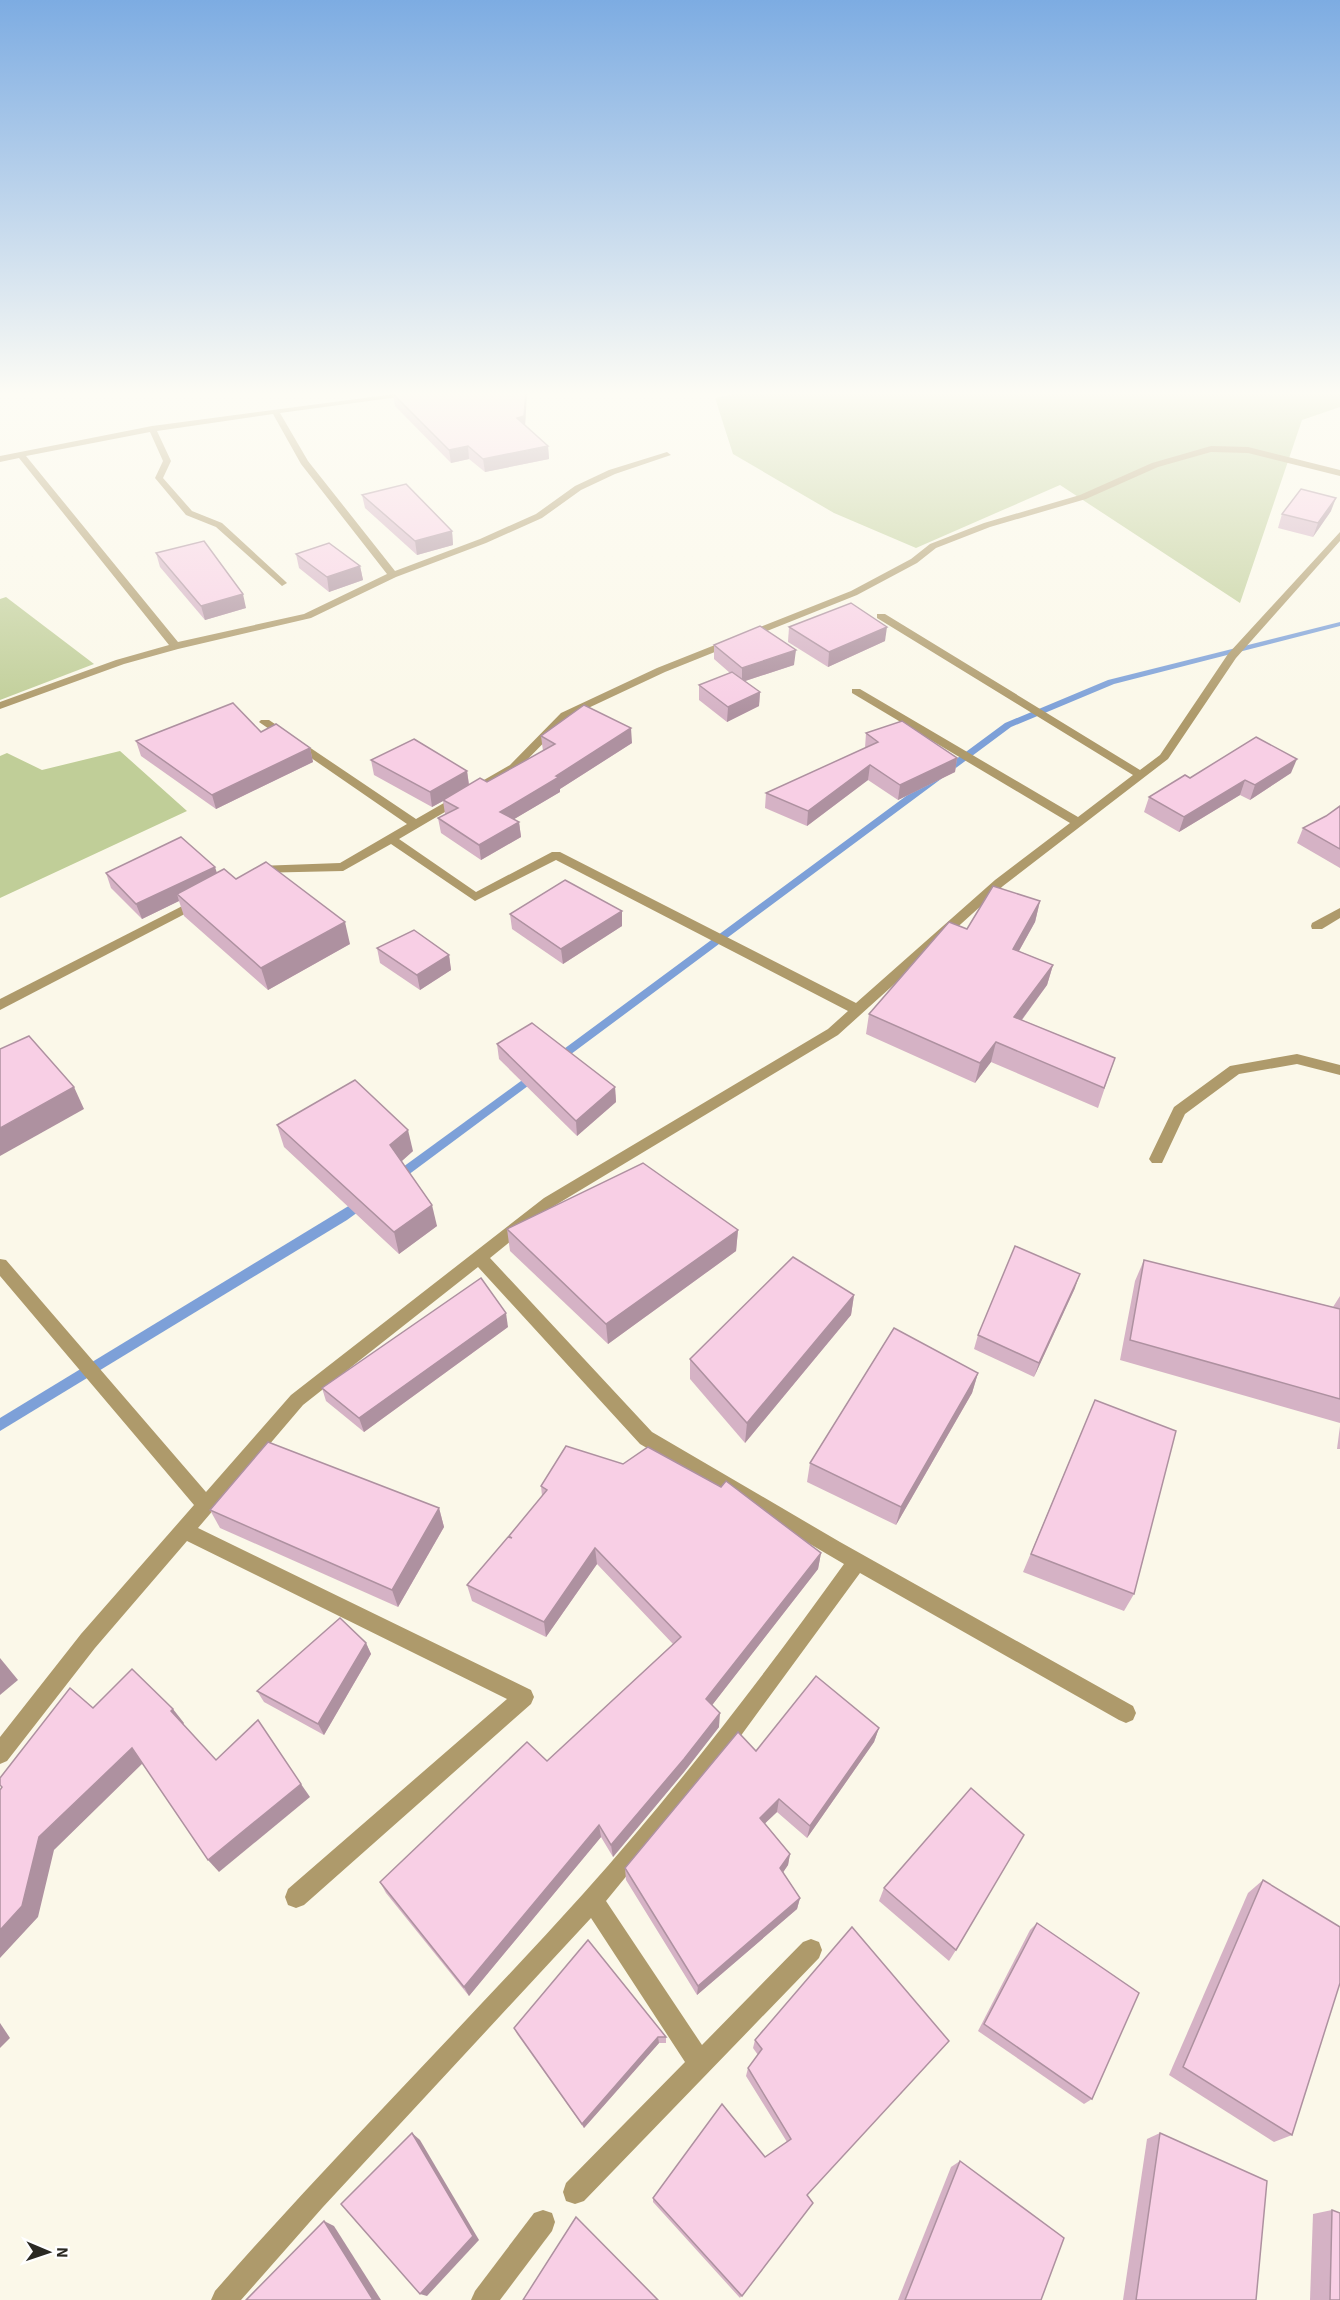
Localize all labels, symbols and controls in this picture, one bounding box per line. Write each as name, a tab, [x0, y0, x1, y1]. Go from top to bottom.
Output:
north arrow	[18, 2222, 78, 2282]
text: N	[51, 2247, 73, 2258]

